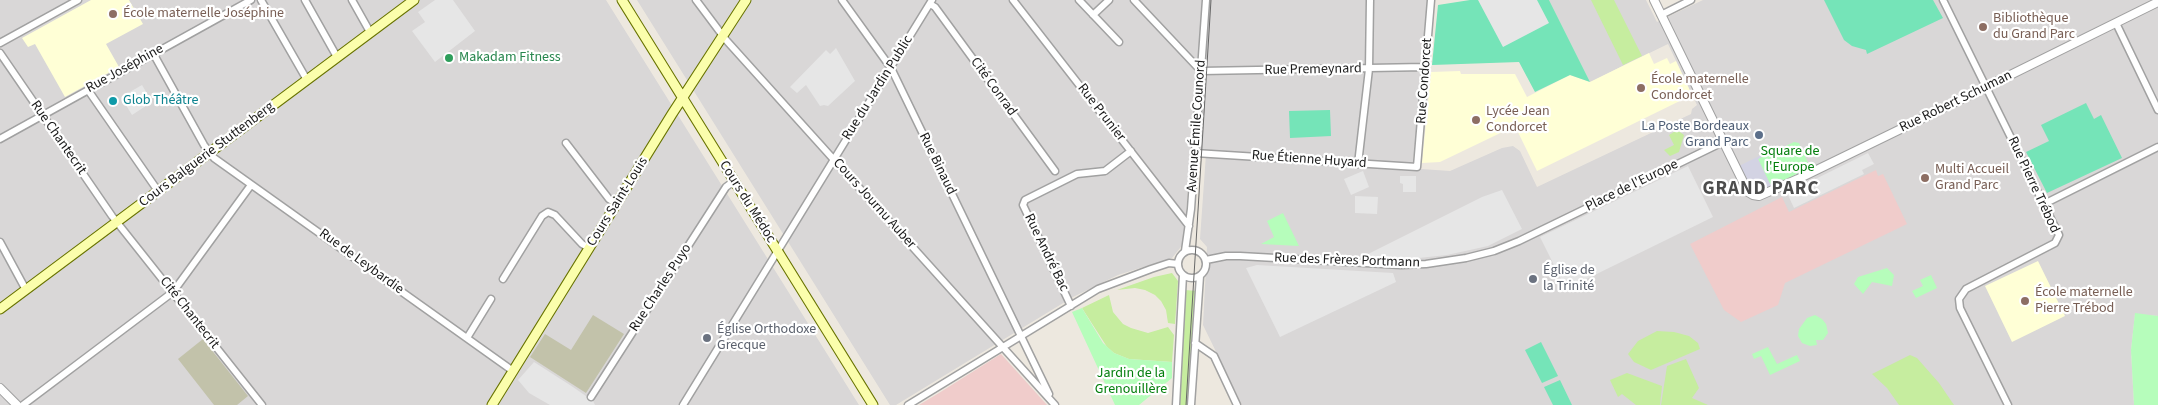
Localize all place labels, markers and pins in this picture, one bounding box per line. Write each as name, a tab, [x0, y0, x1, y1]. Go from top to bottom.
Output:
place label: École maternelle Joséphine	[123, 6, 284, 22]
marker: École maternelle Joséphine	[107, 8, 119, 20]
place label: Bibliothèque du Grand Parc	[1993, 11, 2075, 44]
marker: Bibliothèque du Grand Parc	[1977, 21, 1989, 33]
place label: Makadam Fitness	[459, 50, 561, 66]
marker: Makadam Fitness	[443, 52, 455, 64]
place label: École maternelle Condorcet	[1651, 72, 1749, 104]
marker: École maternelle Condorcet	[1635, 82, 1647, 94]
place label: Glob Théâtre	[123, 93, 198, 109]
marker: Glob Théâtre	[107, 95, 119, 107]
place label: Lycée Jean Condorcet	[1486, 104, 1550, 136]
marker: Lycée Jean Condorcet	[1470, 114, 1482, 126]
place label: La Poste Bordeaux Grand Parc	[1641, 119, 1749, 152]
marker: La Poste Bordeaux Grand Parc	[1753, 129, 1765, 141]
place label: Multi Accueil Grand Parc	[1935, 162, 2009, 194]
marker: Multi Accueil Grand Parc	[1919, 172, 1931, 184]
place label: Église de la Trinité	[1543, 263, 1595, 296]
marker: Église de la Trinité	[1527, 273, 1539, 285]
place label: École maternelle Pierre Trébod	[2035, 285, 2133, 318]
marker: École maternelle Pierre Trébod	[2019, 295, 2031, 307]
place label: Église Orthodoxe Grecque	[717, 322, 816, 354]
marker: Église Orthodoxe Grecque	[701, 332, 713, 344]

